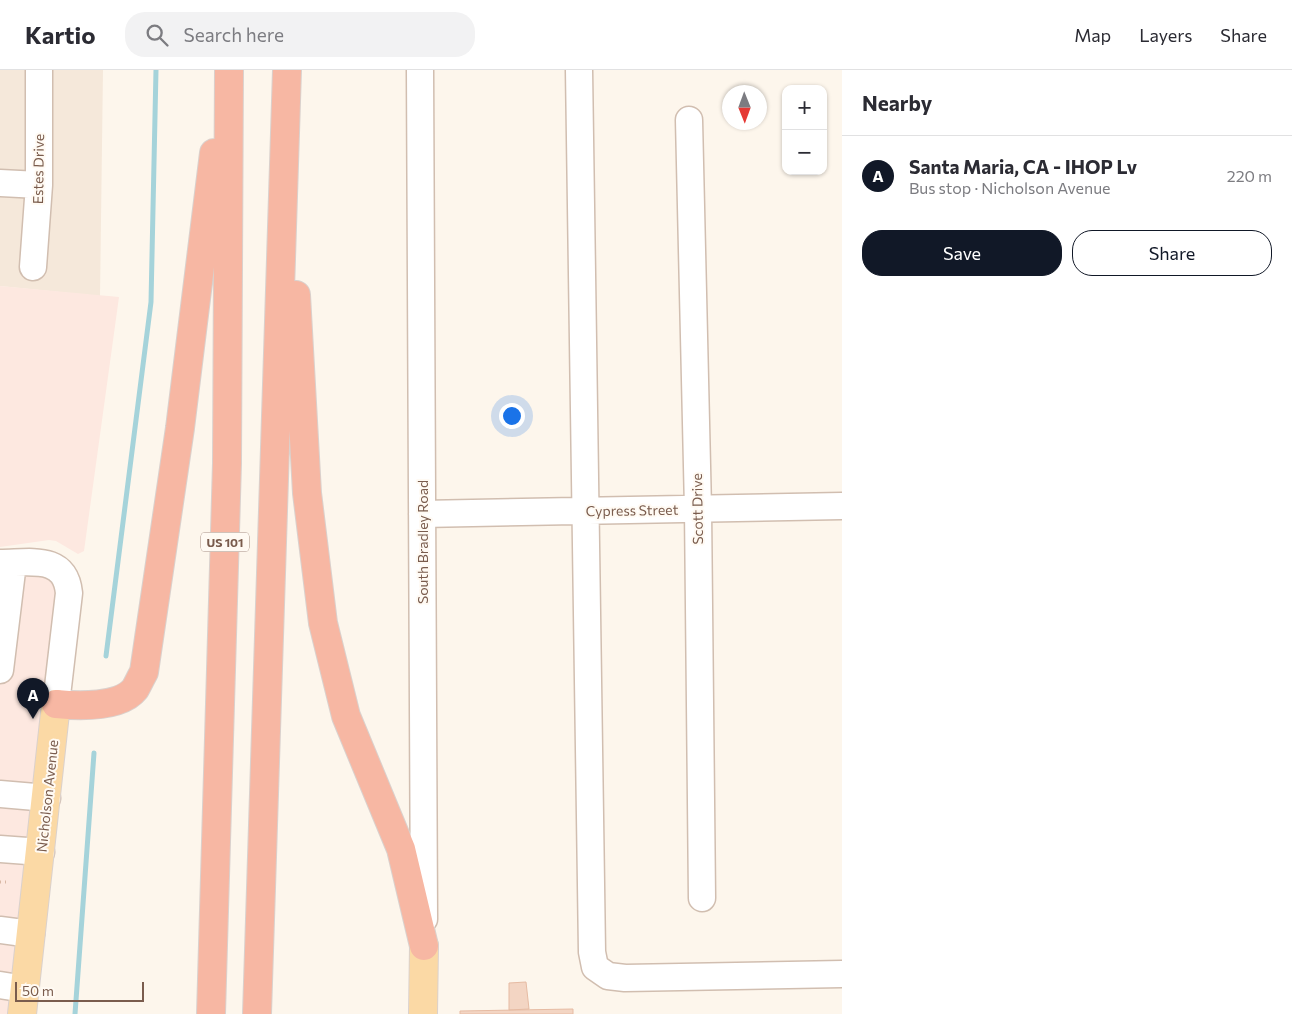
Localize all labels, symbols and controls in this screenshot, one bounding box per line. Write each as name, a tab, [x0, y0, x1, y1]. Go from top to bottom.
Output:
search box	[125, 12, 475, 57]
text: Kartio	[25, 20, 95, 49]
icon: search	[143, 21, 171, 49]
text: Search here	[183, 23, 284, 46]
text: Map	[1074, 24, 1111, 46]
text: Layers	[1139, 24, 1192, 46]
text: Share	[1220, 24, 1267, 46]
north arrow	[722, 85, 767, 130]
map controls	[782, 85, 827, 175]
button: +	[782, 85, 827, 130]
text: Nearby	[862, 90, 932, 115]
button: −	[782, 130, 827, 175]
street label: Estes Drive	[29, 134, 47, 204]
text: Santa Maria, CA - IHOP Lv	[909, 155, 1137, 178]
text: A	[872, 166, 884, 185]
text: 220 m	[1227, 166, 1272, 185]
text: Bus stop · Nicholson Avenue	[909, 178, 1111, 197]
button: Save	[862, 230, 1062, 276]
button: Share	[1072, 230, 1272, 276]
your location	[499, 403, 525, 429]
street label: Scott Drive	[688, 473, 706, 545]
street label: South Bradley Road	[414, 480, 431, 604]
street label: Cypress Street	[586, 501, 679, 519]
road number: US 101	[201, 532, 249, 552]
pin: A	[17, 678, 49, 719]
street label: Nicholson Avenue	[33, 739, 61, 853]
scale bar	[15, 979, 144, 1002]
text: 50 m	[22, 982, 54, 999]

